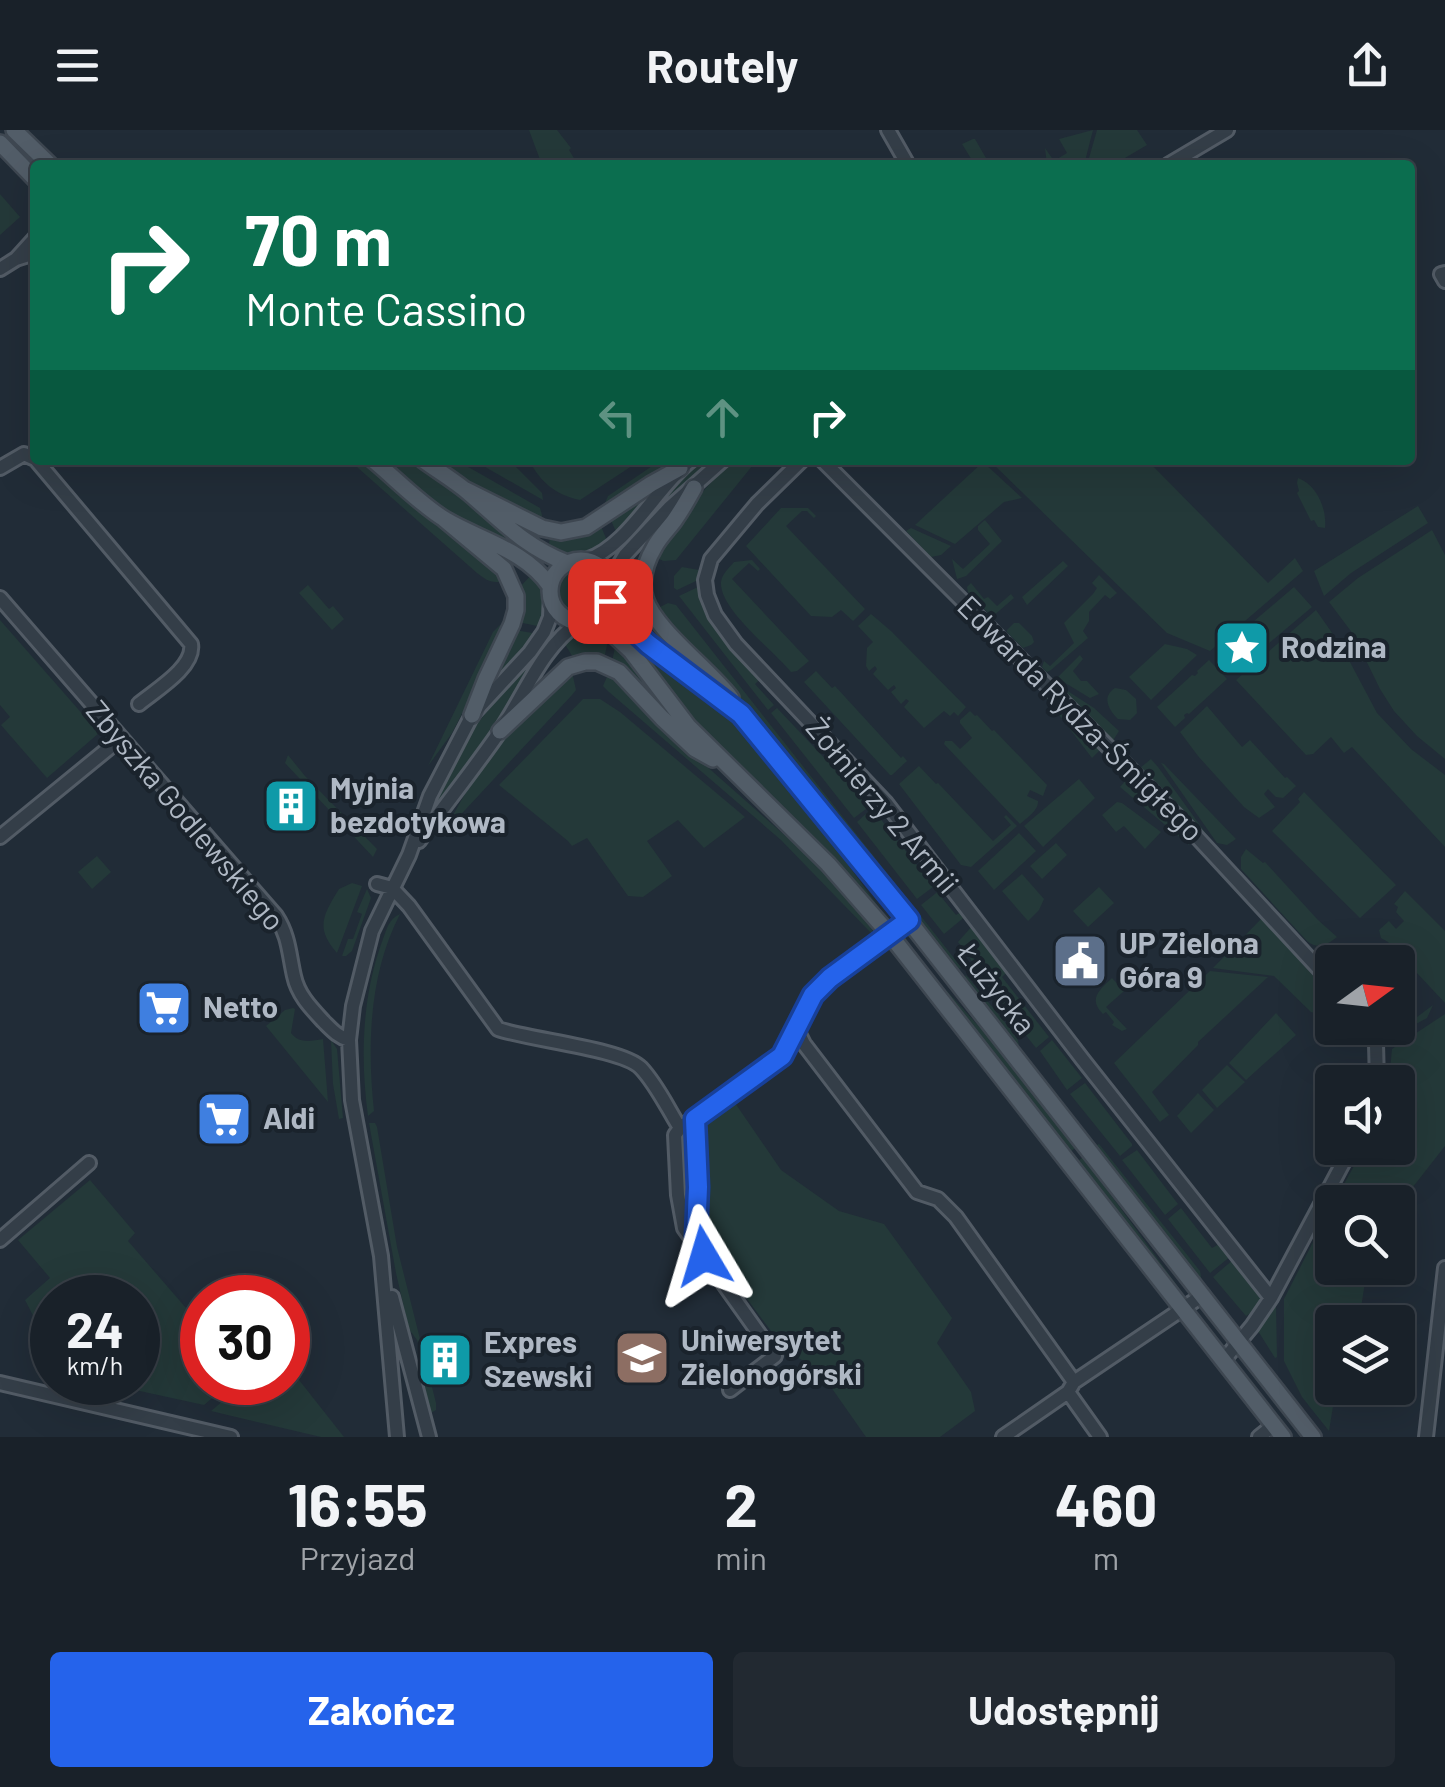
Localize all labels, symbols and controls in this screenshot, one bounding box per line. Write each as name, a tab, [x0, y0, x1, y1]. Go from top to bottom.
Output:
icon: menu	[50, 38, 105, 93]
text: Routely	[647, 38, 798, 92]
icon: share	[1340, 38, 1395, 93]
text: 70 m	[245, 196, 392, 280]
icon: right	[80, 200, 210, 330]
text: Monte Cassino	[245, 281, 527, 335]
icon: left	[590, 390, 645, 445]
icon: ahead	[695, 390, 750, 445]
icon: right	[800, 390, 855, 445]
pin	[568, 559, 653, 644]
icon: arrive	[583, 574, 638, 629]
street label: Edwarda Rydza-Śmigłego	[951, 587, 1212, 848]
place icon: Rodzina	[1212, 618, 1272, 678]
place label: Rodzina	[1281, 628, 1387, 664]
street label: Zbyszka Godlewskiego	[80, 692, 293, 937]
street label: Żołnierzy 2 Armii	[800, 709, 968, 900]
place label: Myjnia bezdotykowa	[330, 769, 506, 839]
building icon: Myjnia bezdotykowa	[261, 776, 321, 836]
place label: UP Zielona Góra 9	[1119, 924, 1259, 994]
public building icon: UP Zielona Góra 9	[1050, 931, 1110, 991]
street label: Łużycka	[950, 934, 1045, 1041]
north arrow	[1315, 945, 1415, 1045]
map controls	[1315, 945, 1415, 1405]
supermarket icon: Netto	[134, 978, 194, 1038]
place label: Netto	[203, 988, 278, 1024]
button: sound	[1315, 1065, 1415, 1165]
supermarket icon: Aldi	[194, 1089, 254, 1149]
place label: Aldi	[263, 1099, 315, 1135]
button: search	[1315, 1185, 1415, 1285]
position arrow	[652, 1204, 756, 1308]
speed limit sign: 30	[180, 1275, 310, 1405]
text: 24	[66, 1298, 124, 1358]
button: layers	[1315, 1305, 1415, 1405]
place label: Uniwersytet Zielonogórski	[681, 1321, 862, 1391]
place label: Expres Szewski	[484, 1323, 592, 1393]
school or university icon: Uniwersytet Zielonogórski	[612, 1328, 672, 1388]
building icon: Expres Szewski	[415, 1330, 475, 1390]
text: km/h	[67, 1350, 123, 1380]
text: 16:55	[288, 1467, 428, 1539]
text: 2	[724, 1467, 758, 1539]
text: 460	[1055, 1467, 1157, 1539]
text: Przyjazd	[300, 1538, 415, 1576]
text: min	[715, 1538, 767, 1576]
text: m	[1093, 1538, 1119, 1576]
button: Zakończ	[50, 1652, 713, 1767]
button: Udostępnij	[733, 1652, 1395, 1767]

